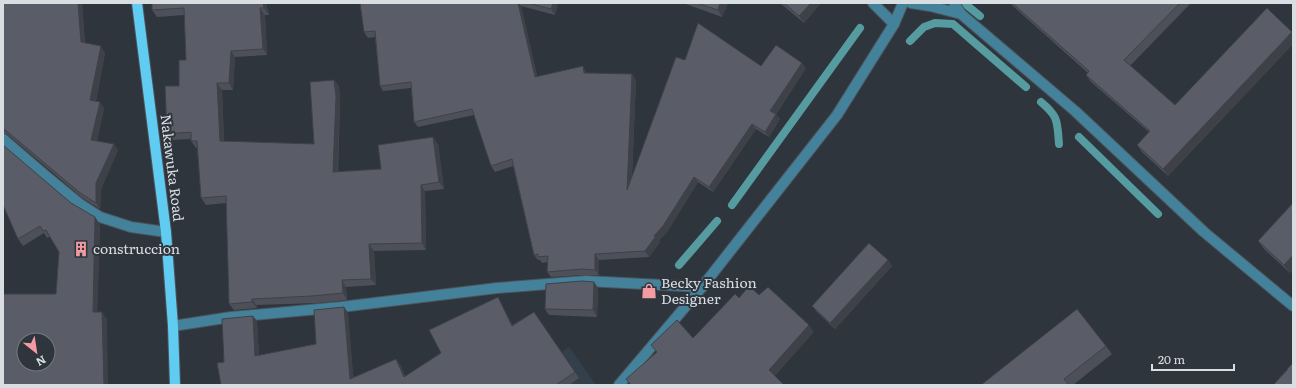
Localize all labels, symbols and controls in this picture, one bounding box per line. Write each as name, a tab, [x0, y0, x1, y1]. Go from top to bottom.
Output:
street label: Nakawuka Road	[156, 113, 190, 223]
place label: construccion	[93, 238, 180, 258]
building icon: construccion	[72, 240, 90, 258]
place label: Becky Fashion Designer	[661, 272, 757, 308]
shop icon: Becky Fashion Designer	[640, 282, 658, 300]
north arrow	[16, 332, 56, 372]
scale bar	[1152, 346, 1234, 372]
text: 20 m	[1158, 350, 1185, 368]
text: N	[34, 352, 49, 371]

